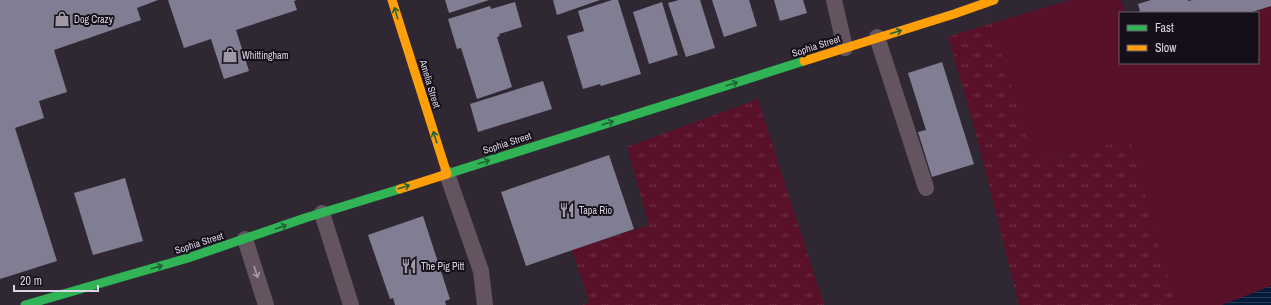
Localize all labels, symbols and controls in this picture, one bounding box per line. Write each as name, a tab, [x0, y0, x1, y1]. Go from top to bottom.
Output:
one-way arrow	[392, 6, 399, 19]
shop icon: Dog Crazy	[53, 10, 71, 28]
legend	[1119, 12, 1259, 64]
place label: Dog Crazy	[74, 13, 114, 26]
text: Fast	[1155, 20, 1174, 36]
one-way arrow	[890, 28, 903, 35]
street label: Sophia Street	[790, 32, 843, 60]
text: Slow	[1155, 40, 1177, 56]
shop icon: Whittingham	[221, 46, 239, 64]
place label: Whittingham	[242, 49, 289, 62]
street label: Amelia Street	[416, 57, 444, 110]
one-way arrow	[726, 80, 739, 87]
one-way arrow	[602, 119, 615, 126]
street label: Sophia Street	[481, 129, 534, 157]
one-way arrow	[431, 130, 438, 143]
one-way arrow	[478, 158, 491, 165]
one-way arrow	[398, 183, 410, 191]
restaurant icon: Tapa Rio	[558, 201, 576, 219]
place label: Tapa Rio	[579, 204, 612, 217]
one-way arrow	[274, 223, 287, 230]
street label: Sophia Street	[173, 229, 226, 257]
restaurant icon: The Pig Pitt	[400, 257, 418, 275]
place label: The Pig Pitt	[421, 260, 465, 273]
one-way arrow	[150, 263, 163, 270]
one-way arrow	[253, 265, 260, 278]
scale bar	[14, 267, 98, 293]
text: 20 m	[20, 273, 42, 289]

